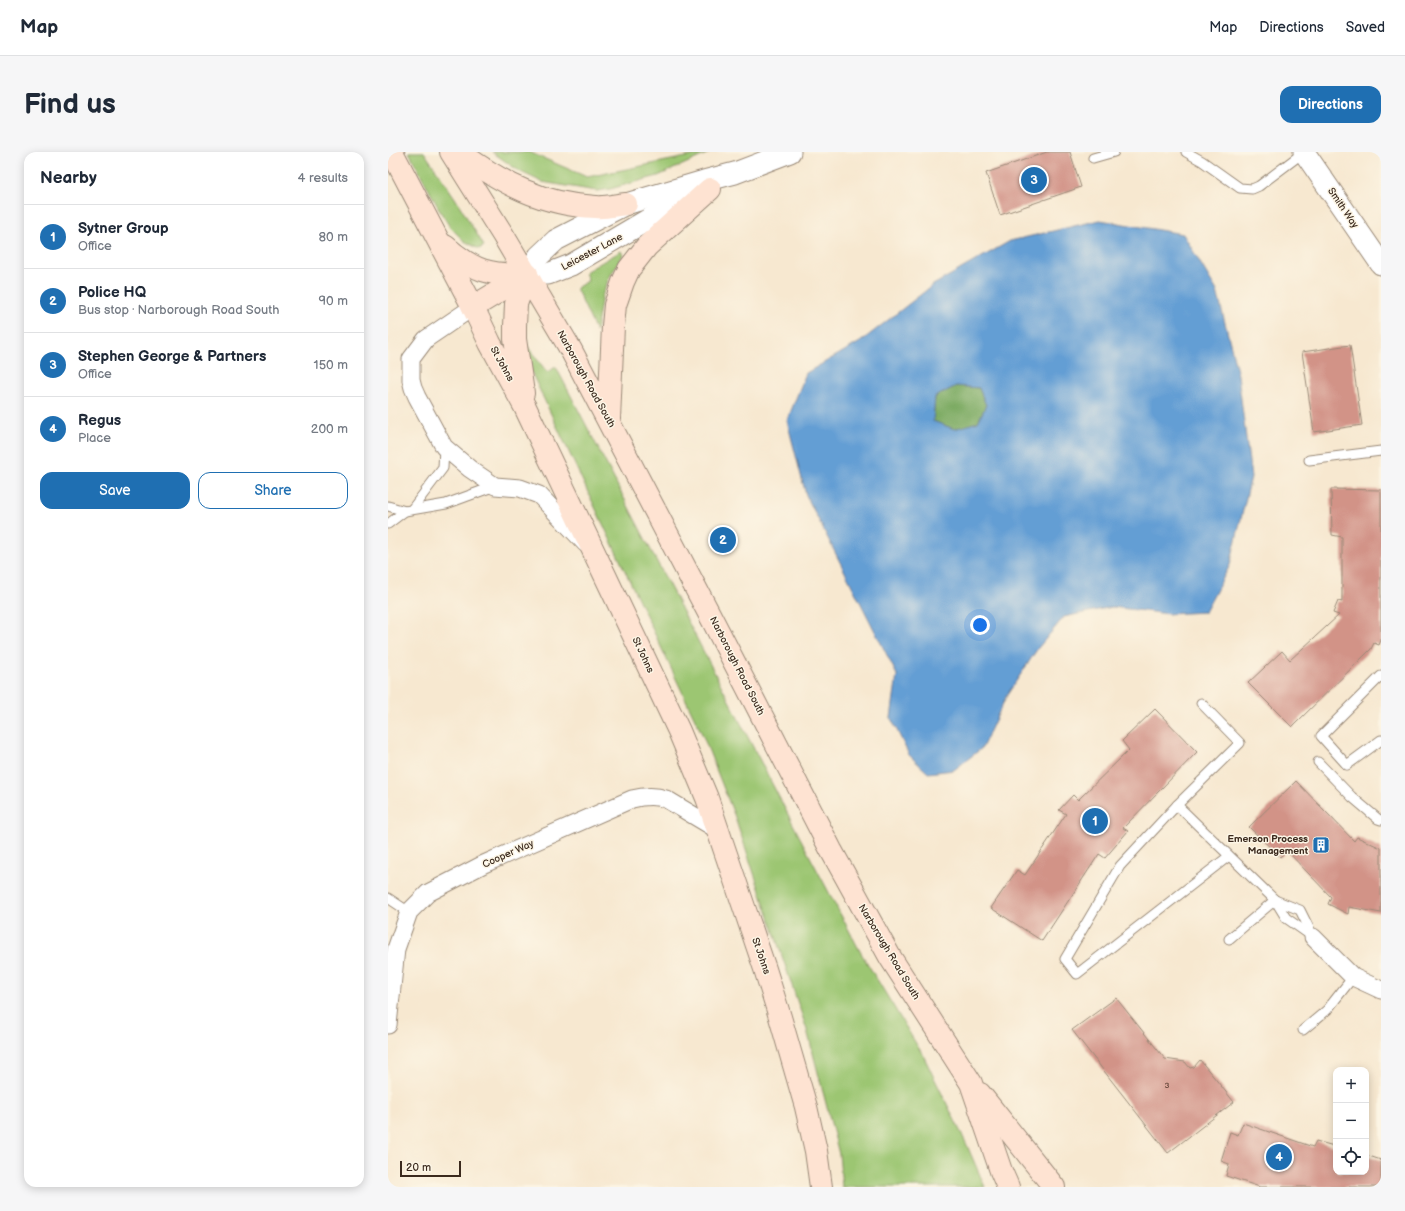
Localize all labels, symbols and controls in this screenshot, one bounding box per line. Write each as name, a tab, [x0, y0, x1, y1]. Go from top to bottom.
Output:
text: Map	[20, 16, 58, 39]
text: Map	[1209, 19, 1237, 36]
text: Directions	[1259, 19, 1324, 36]
text: Saved	[1346, 19, 1385, 36]
button: Directions	[1280, 86, 1381, 123]
text: Find us	[24, 88, 116, 121]
pin: 3	[1021, 165, 1047, 195]
text: Nearby	[40, 168, 97, 188]
text: 4 results	[298, 170, 348, 186]
street label: Smith Way	[1325, 185, 1361, 231]
text: Sytner Group	[78, 219, 169, 238]
text: 1	[50, 229, 56, 245]
text: 80 m	[319, 229, 348, 245]
street label: Leicester Lane	[559, 231, 625, 273]
text: Office	[78, 238, 112, 254]
text: Police HQ	[78, 283, 146, 302]
text: 2	[49, 293, 57, 309]
text: 90 m	[319, 293, 348, 309]
text: Bus stop · Narborough Road South	[78, 302, 279, 318]
street label: Narborough Road South	[554, 328, 618, 430]
street label: St Johns	[488, 344, 517, 384]
text: Stephen George & Partners	[78, 347, 266, 366]
text: 3	[49, 357, 57, 373]
text: 150 m	[314, 357, 348, 373]
text: Office	[78, 366, 112, 382]
text: Regus	[78, 411, 121, 430]
text: 4	[49, 421, 57, 437]
text: 200 m	[311, 421, 348, 437]
text: Place	[78, 430, 111, 446]
button: Save	[40, 472, 190, 509]
button: Share	[198, 472, 348, 509]
pin: 2	[710, 525, 736, 555]
street label: Narborough Road South	[707, 615, 767, 718]
your location	[970, 615, 990, 635]
street label: St Johns	[630, 635, 657, 675]
pin: 1	[1082, 806, 1108, 836]
place label: Emerson Process Management	[1228, 833, 1309, 857]
building icon: Emerson Process Management	[1311, 835, 1331, 855]
street label: Cooper Way	[481, 837, 536, 871]
street label: Narborough Road South	[856, 902, 922, 1002]
street label: St Johns	[749, 936, 773, 976]
map controls	[1333, 1067, 1369, 1175]
button: +	[1333, 1067, 1369, 1103]
house number: 3	[1165, 1081, 1170, 1090]
button: −	[1333, 1103, 1369, 1139]
button: locate	[1333, 1139, 1369, 1175]
pin: 4	[1266, 1142, 1292, 1172]
scale bar	[400, 1159, 461, 1178]
text: 20 m	[406, 1161, 431, 1174]

